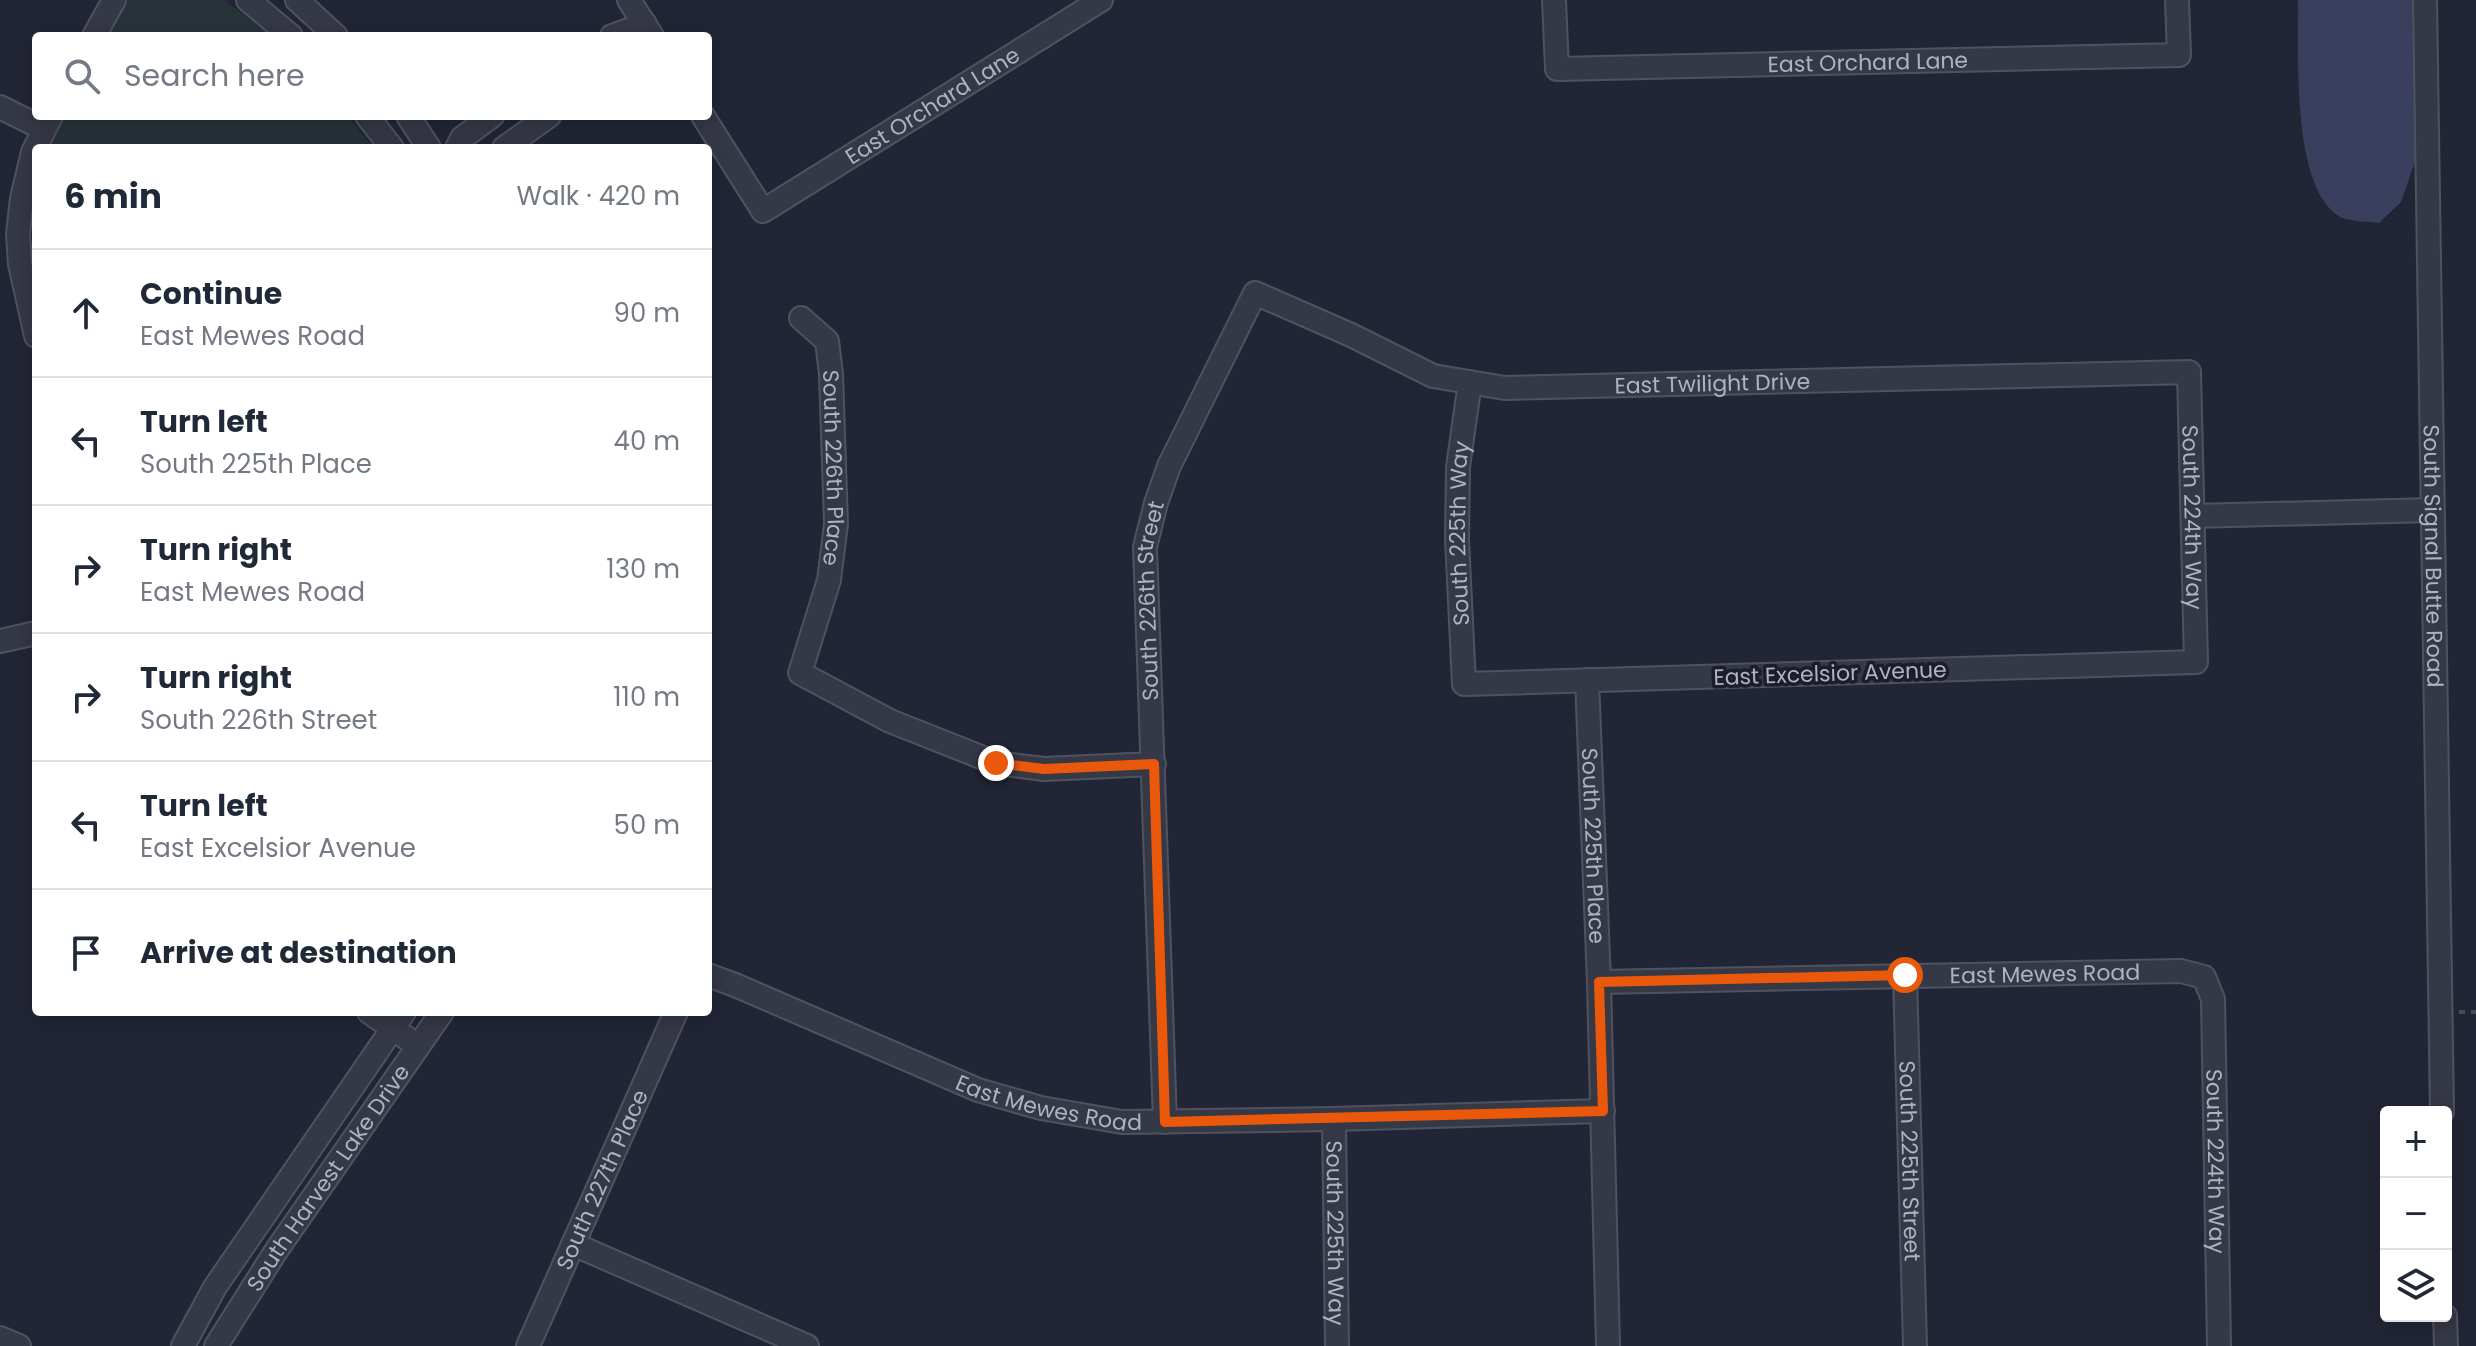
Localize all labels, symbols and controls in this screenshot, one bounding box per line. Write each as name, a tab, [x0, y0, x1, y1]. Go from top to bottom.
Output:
search box	[32, 32, 712, 120]
street label: East Orchard Lane	[839, 39, 1026, 172]
street label: East Orchard Lane	[1767, 45, 1968, 80]
icon: search	[60, 54, 104, 98]
text: Search here	[124, 54, 305, 97]
text: 6 min	[64, 172, 162, 220]
text: Walk · 420 m	[517, 178, 680, 214]
text: Continue	[140, 272, 282, 315]
icon: ahead	[64, 291, 108, 335]
text: 90 m	[614, 295, 680, 331]
text: East Mewes Road	[140, 318, 365, 354]
street label: East Twilight Drive	[1614, 366, 1811, 401]
street label: South 226th Place	[815, 369, 851, 568]
text: Turn left	[140, 400, 268, 443]
icon: left	[64, 419, 108, 463]
text: 40 m	[614, 423, 680, 459]
street label: South 224th Way	[2174, 424, 2210, 611]
street label: South Signal Butte Road	[2415, 424, 2451, 688]
street label: South 225th Way	[1442, 438, 1478, 626]
text: South 225th Place	[140, 446, 372, 482]
street label: South 226th Street	[1130, 498, 1172, 701]
text: Turn right	[140, 528, 292, 571]
icon: right	[64, 547, 108, 591]
text: 130 m	[606, 551, 680, 587]
text: East Mewes Road	[140, 574, 365, 610]
street label: East Excelsior Avenue	[1713, 654, 1947, 693]
text: Turn right	[140, 656, 292, 699]
icon: right	[64, 675, 108, 719]
text: 110 m	[613, 679, 680, 715]
text: South 226th Street	[140, 702, 377, 738]
route end	[978, 745, 1014, 781]
street label: South 225th Place	[1574, 747, 1612, 945]
text: Turn left	[140, 784, 268, 827]
icon: left	[64, 803, 108, 847]
text: 50 m	[614, 807, 680, 843]
text: East Excelsior Avenue	[140, 830, 416, 866]
icon: arrive	[64, 931, 108, 975]
text: Arrive at destination	[140, 931, 457, 974]
route start	[1887, 957, 1923, 993]
street label: East Mewes Road	[1949, 957, 2140, 991]
street label: South Harvest Lake Drive	[239, 1058, 417, 1298]
street label: South 225th Street	[1891, 1060, 1928, 1262]
street label: East Mewes Road	[951, 1067, 1142, 1139]
street label: South 224th Way	[2198, 1069, 2232, 1255]
street label: South 227th Place	[549, 1085, 656, 1275]
map controls	[2380, 1106, 2452, 1322]
button: +	[2380, 1106, 2452, 1178]
street label: South 225th Way	[1318, 1140, 1352, 1326]
button: −	[2380, 1178, 2452, 1250]
button: layers	[2380, 1250, 2452, 1322]

